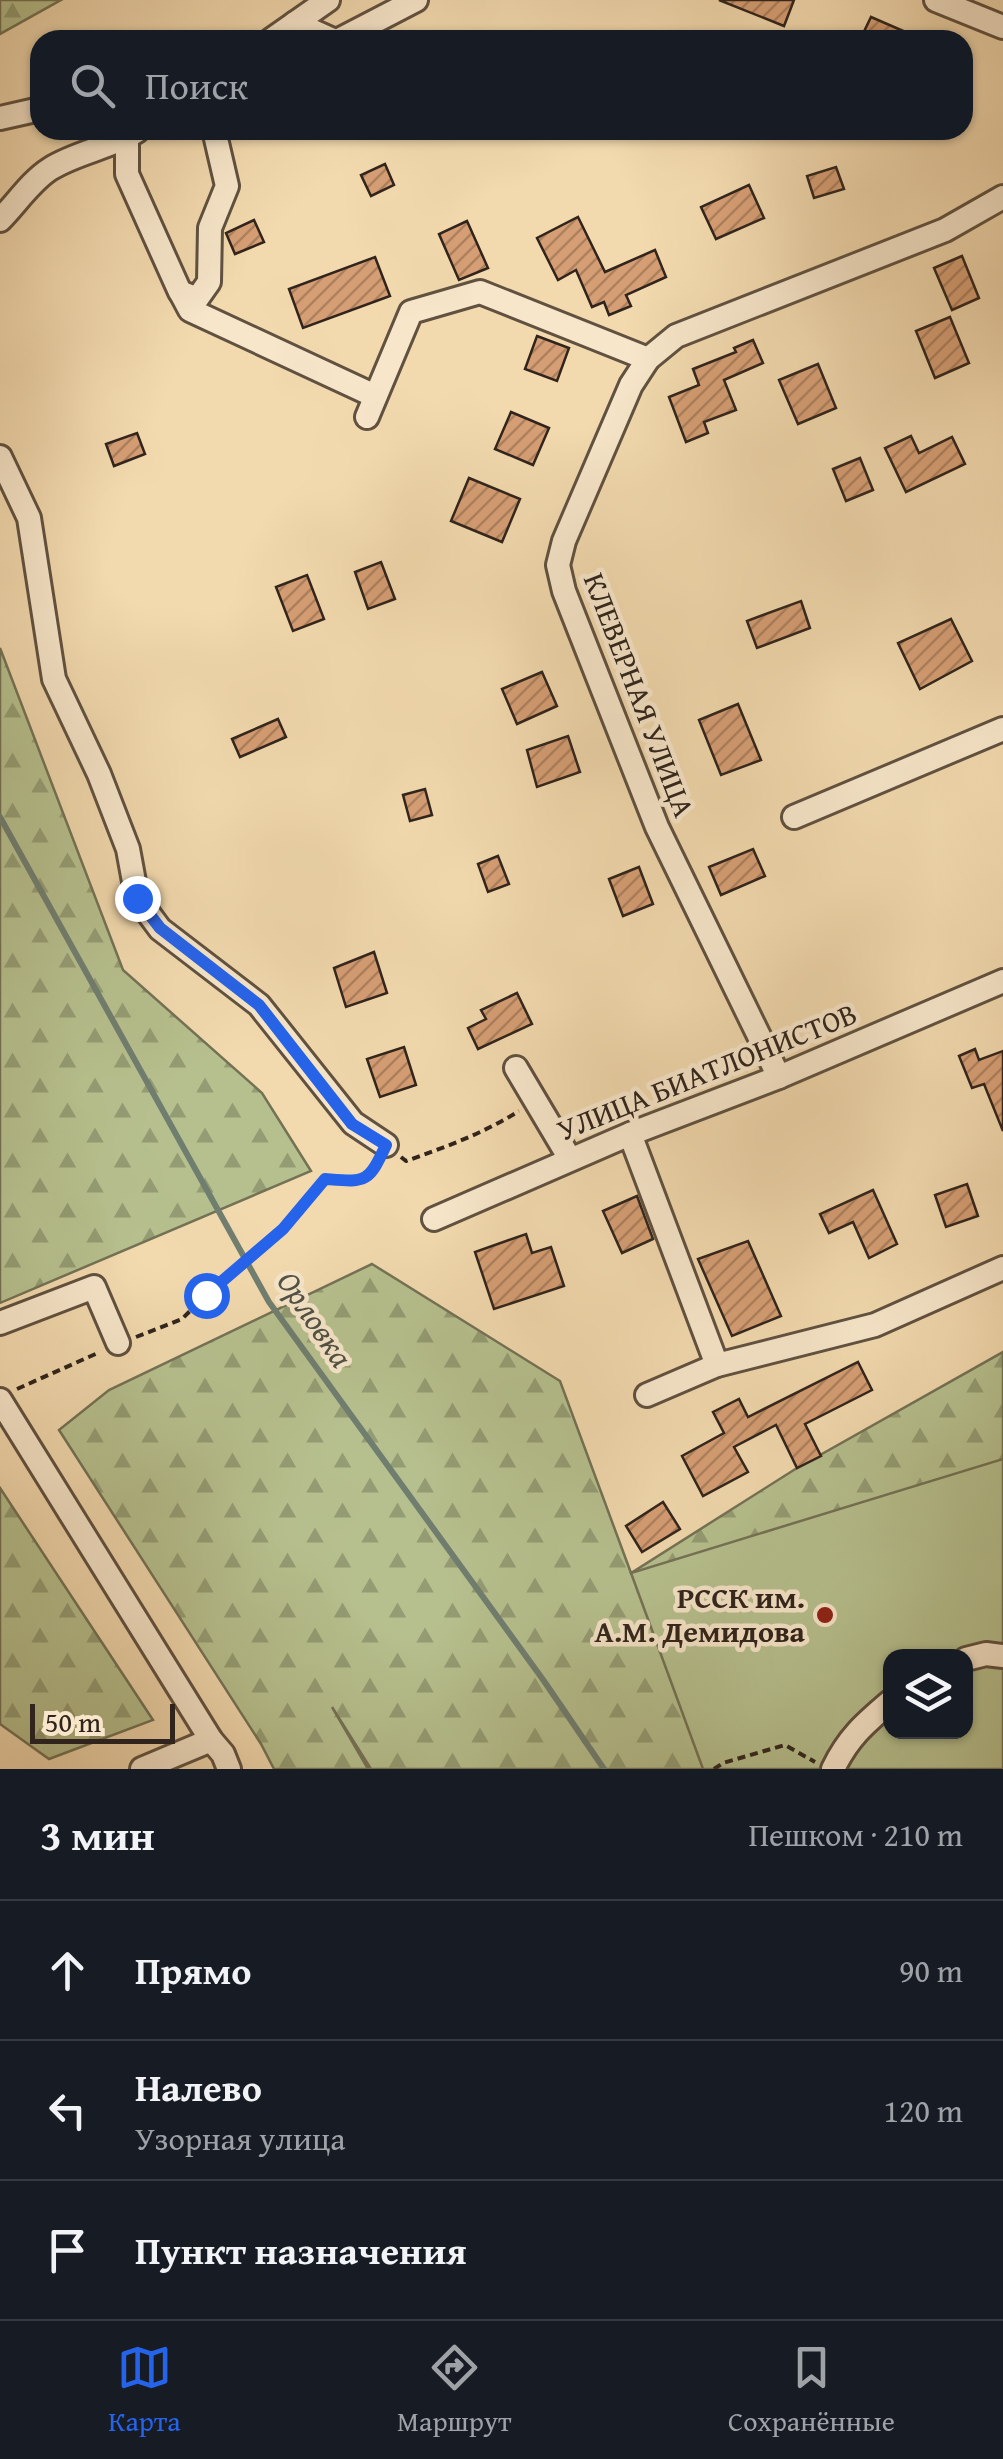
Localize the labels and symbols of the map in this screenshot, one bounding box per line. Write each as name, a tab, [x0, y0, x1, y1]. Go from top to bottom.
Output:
street label: КЛЕВЕРНАЯ УЛИЦА	[573, 566, 707, 823]
route end	[115, 876, 161, 922]
street label: УЛИЦА БИАТЛОНИСТОВ	[550, 991, 863, 1151]
water label: Орловка	[266, 1261, 365, 1377]
route start	[184, 1273, 230, 1319]
place label: РССК им. А.М. Демидова	[594, 1575, 806, 1653]
marker: РССК им. А.М. Демидова	[814, 1604, 836, 1626]
scale bar	[30, 1699, 175, 1744]

